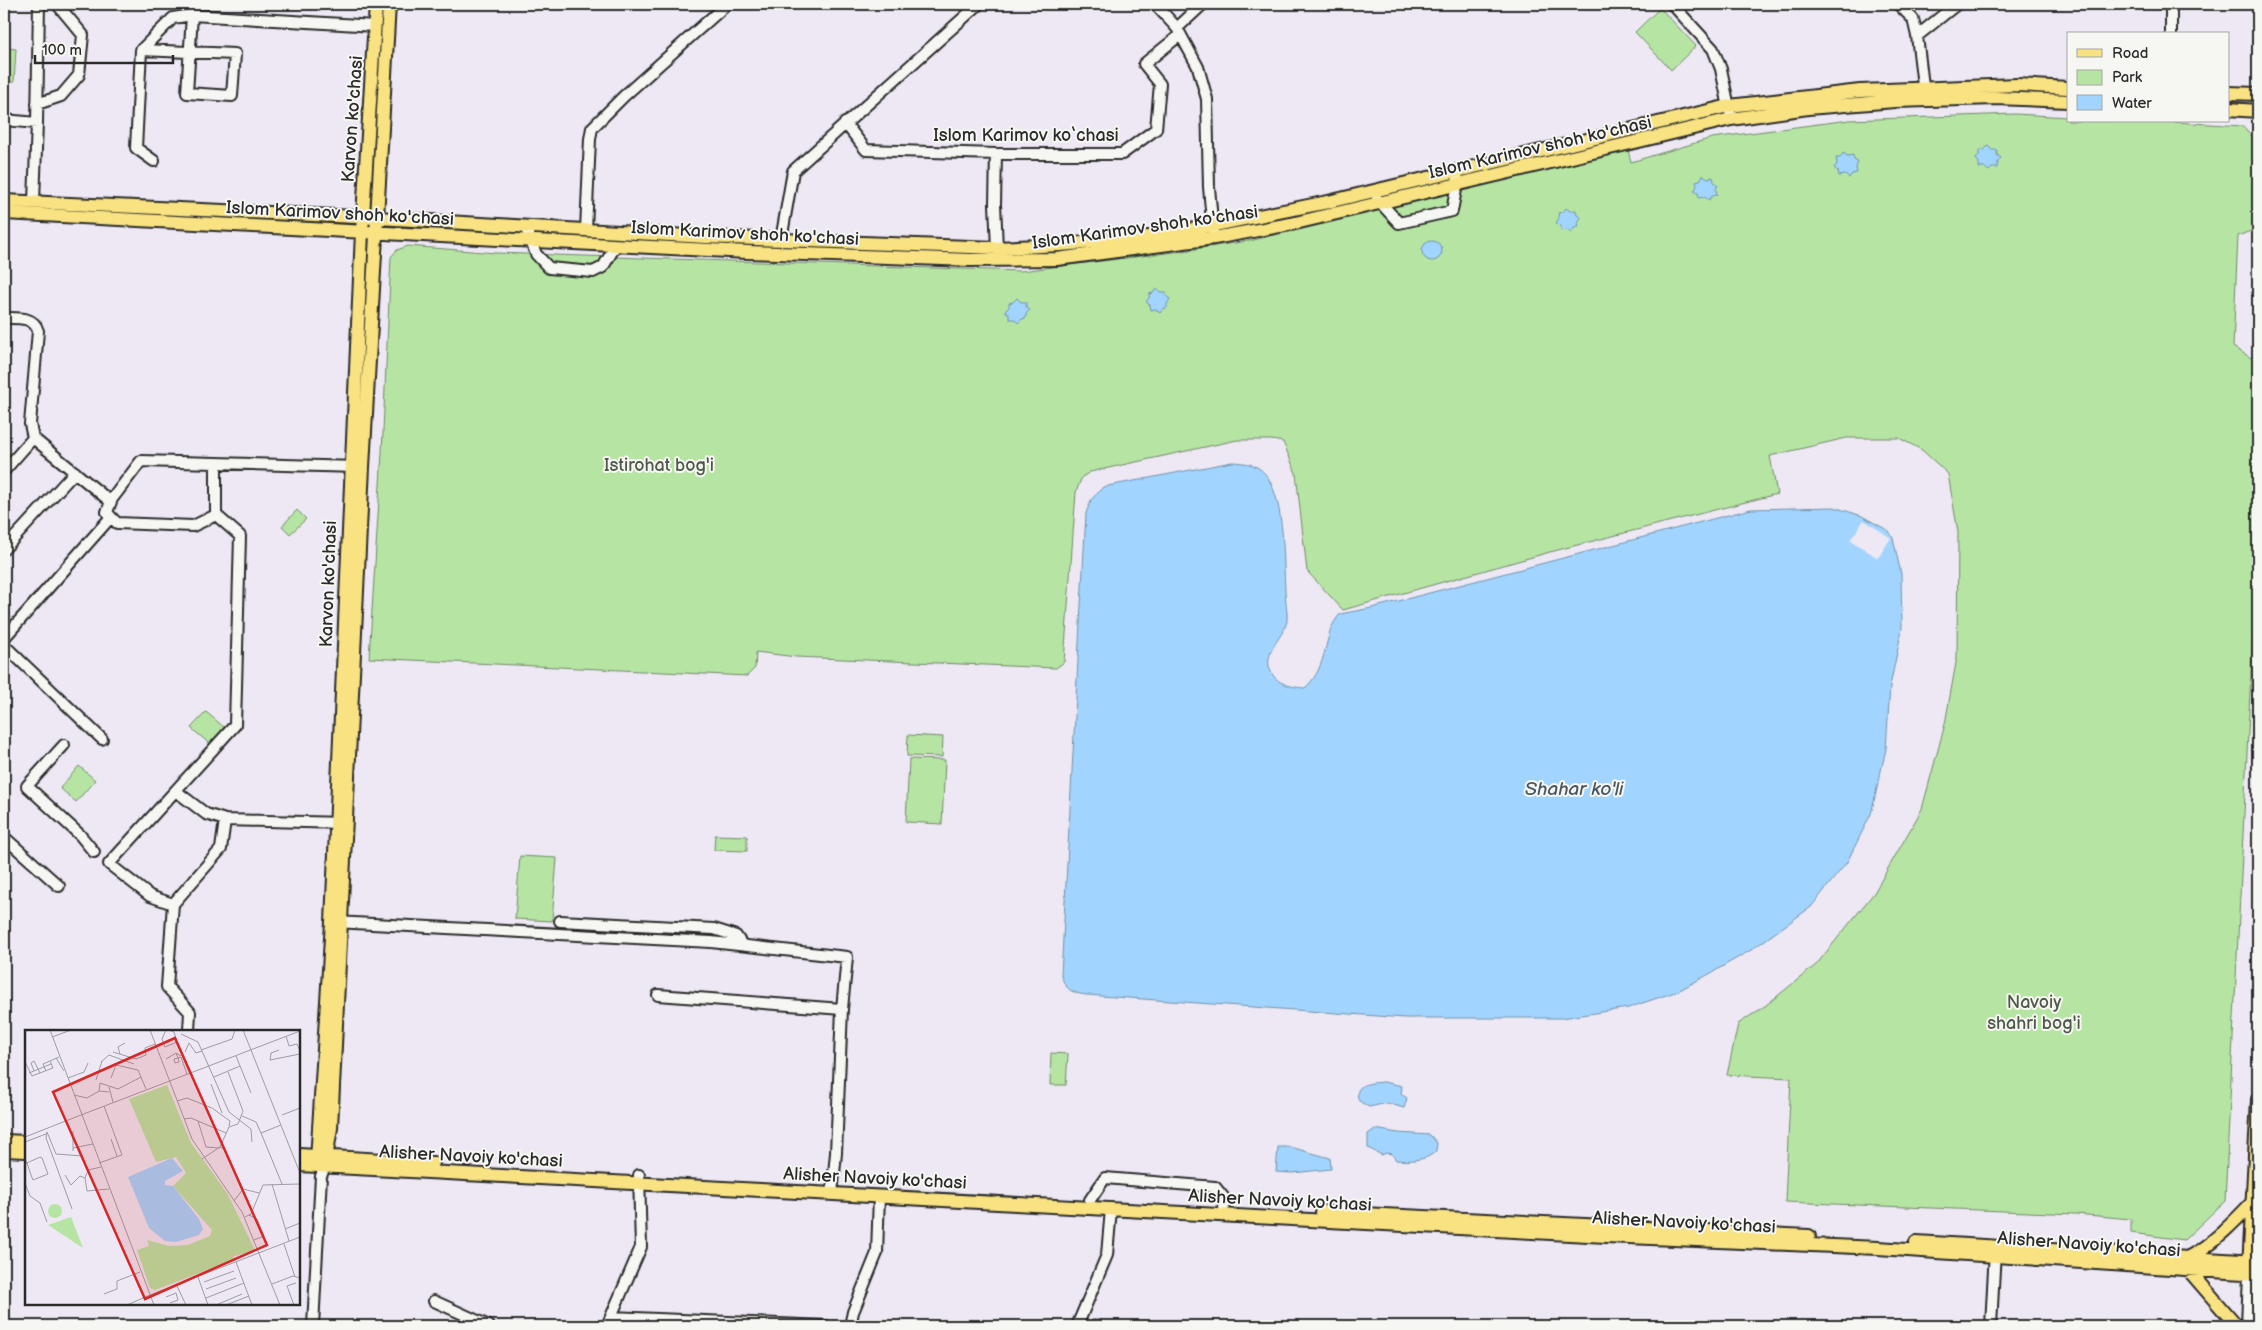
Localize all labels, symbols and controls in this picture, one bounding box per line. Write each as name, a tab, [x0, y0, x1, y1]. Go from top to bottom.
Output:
scale bar	[35, 32, 172, 64]
legend	[2067, 32, 2230, 122]
text: 100 m	[42, 41, 82, 60]
text: Road	[2112, 44, 2148, 63]
street label: Karvon ko'chasi	[338, 55, 367, 183]
text: Park	[2112, 68, 2143, 87]
text: Water	[2112, 94, 2152, 113]
street label: Islom Karimov shoh ko'chasi	[1427, 112, 1654, 183]
street label: Islom Karimov ko‘chasi	[933, 125, 1119, 146]
street label: Islom Karimov shoh ko'chasi	[226, 197, 454, 230]
street label: Islom Karimov shoh ko'chasi	[1031, 201, 1259, 254]
street label: Islom Karimov shoh ko'chasi	[631, 217, 859, 250]
park label: Istirohat bog'i	[604, 455, 714, 476]
street label: Karvon ko'chasi	[316, 520, 341, 648]
water label: Shahar ko'li	[1525, 778, 1624, 801]
park label: Navoiy shahri bog'i	[1987, 992, 2081, 1034]
inset map	[25, 1030, 300, 1305]
street label: Alisher Navoiy ko'chasi	[379, 1141, 563, 1172]
street label: Alisher Navoiy ko'chasi	[783, 1163, 967, 1194]
street label: Alisher Navoiy ko'chasi	[1188, 1185, 1372, 1216]
street label: Alisher Navoiy ko'chasi	[1592, 1207, 1776, 1238]
street label: Alisher Navoiy ko'chasi	[1997, 1228, 2181, 1261]

